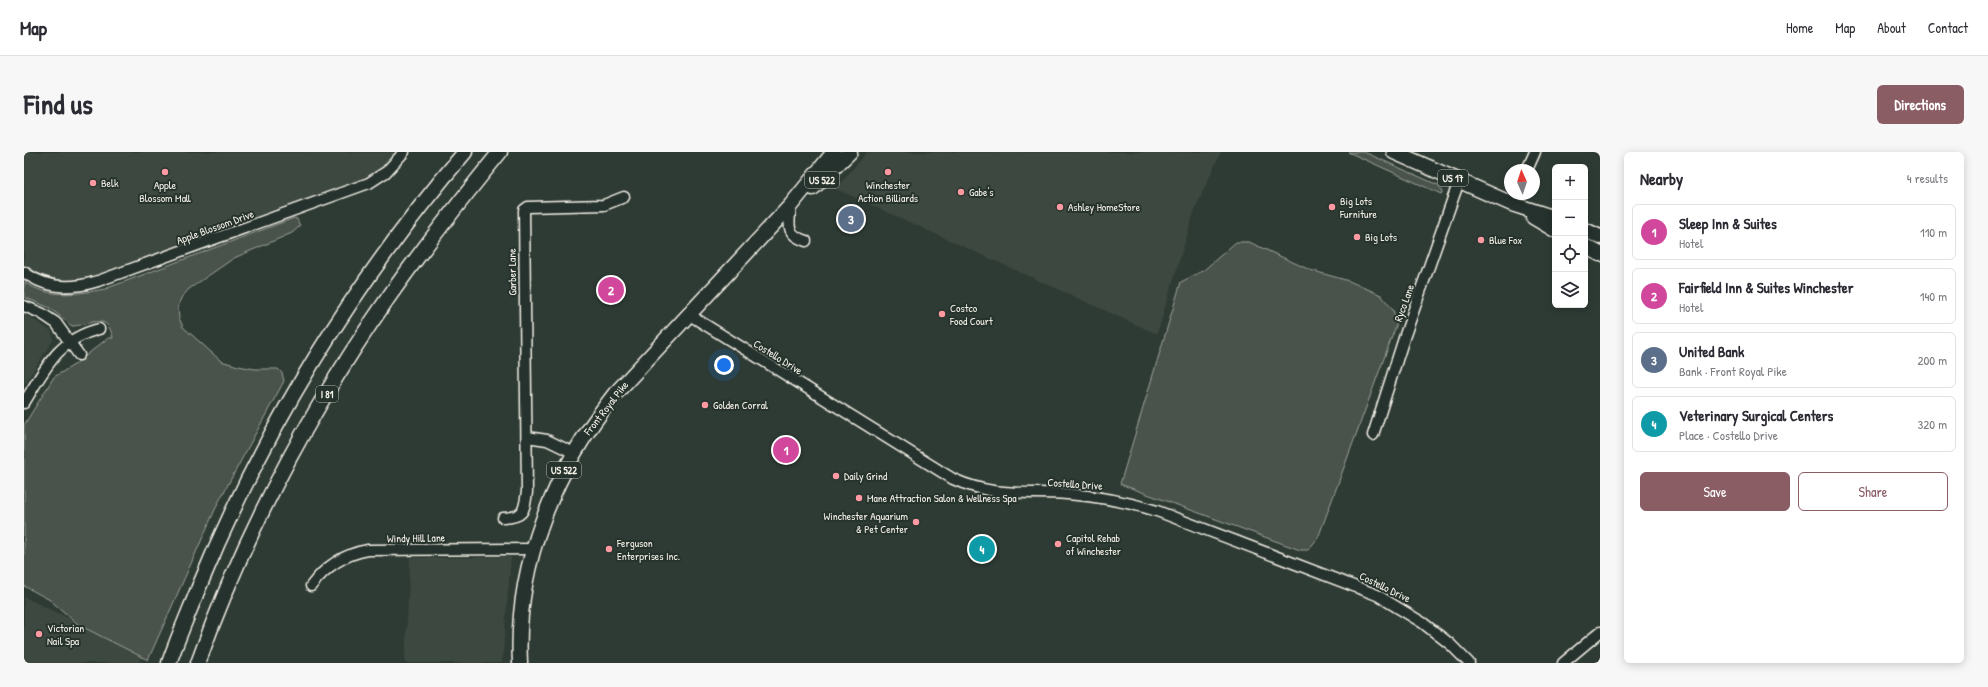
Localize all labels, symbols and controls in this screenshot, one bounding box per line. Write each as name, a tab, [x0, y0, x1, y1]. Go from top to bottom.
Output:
text: Map	[20, 15, 47, 41]
text: Home	[1786, 18, 1813, 37]
text: Map	[1835, 18, 1855, 37]
text: About	[1877, 18, 1906, 37]
text: Contact	[1928, 18, 1968, 37]
text: Find us	[24, 85, 93, 123]
button: Directions	[1877, 85, 1964, 124]
north arrow	[1504, 164, 1540, 200]
map controls	[1552, 164, 1588, 308]
button: +	[1552, 164, 1588, 200]
marker: Apple Blossom Mall	[160, 167, 170, 177]
marker: Winchester Action Billiards	[883, 167, 893, 177]
text: Nearby	[1640, 167, 1683, 190]
text: 4 results	[1907, 169, 1948, 187]
road number: US 17	[1438, 170, 1468, 186]
road number: US 522	[805, 172, 839, 188]
place label: Belk	[101, 176, 119, 190]
marker: Belk	[88, 178, 98, 188]
place label: Apple Blossom Mall	[139, 178, 191, 205]
place label: Winchester Action Billiards	[858, 178, 918, 205]
place label: Gabe's	[969, 185, 994, 199]
marker: Gabe's	[956, 187, 966, 197]
place label: Big Lots Furniture	[1339, 194, 1378, 221]
place label: Ashley HomeStore	[1068, 200, 1141, 214]
button: −	[1552, 200, 1588, 236]
marker: Ashley HomeStore	[1055, 202, 1065, 212]
marker: Big Lots Furniture	[1327, 202, 1337, 212]
pin: 3	[838, 204, 864, 234]
street label: Apple Blossom Drive	[174, 206, 256, 247]
text: Sleep Inn & Suites	[1679, 213, 1777, 234]
text: 1	[1652, 223, 1656, 241]
text: 110 m	[1920, 223, 1947, 241]
place label: Big Lots	[1365, 230, 1397, 244]
marker: Big Lots	[1352, 232, 1362, 242]
place label: Blue Fox	[1489, 233, 1522, 247]
text: Hotel	[1679, 234, 1703, 252]
marker: Blue Fox	[1476, 235, 1486, 245]
button: locate	[1552, 236, 1588, 272]
street label: Garber Lane	[505, 248, 519, 296]
button: layers	[1552, 272, 1588, 308]
pin: 2	[598, 275, 624, 305]
text: Fairfield Inn & Suites Winchester	[1679, 277, 1854, 298]
street label: Ryco Lane	[1391, 282, 1417, 324]
text: 2	[1651, 287, 1657, 305]
text: 140 m	[1920, 287, 1947, 305]
text: Hotel	[1679, 298, 1703, 316]
place label: Costco Food Court	[949, 301, 993, 328]
marker: Costco Food Court	[937, 309, 947, 319]
street label: Costello Drive	[751, 336, 806, 378]
text: United Bank	[1679, 341, 1744, 362]
text: 3	[1651, 351, 1657, 369]
text: 200 m	[1917, 351, 1947, 369]
your location	[714, 355, 734, 375]
text: Bank · Front Royal Pike	[1679, 362, 1787, 380]
street label: Front Royal Pike	[580, 378, 632, 439]
road number: I 81	[316, 386, 338, 402]
place label: Golden Corral	[713, 398, 768, 412]
marker: Golden Corral	[700, 400, 710, 410]
text: Veterinary Surgical Centers	[1679, 405, 1833, 426]
text: 4	[1652, 415, 1656, 433]
text: 320 m	[1917, 415, 1947, 433]
text: Place · Costello Drive	[1679, 426, 1778, 444]
pin: 1	[773, 435, 799, 465]
road number: US 522	[547, 462, 581, 478]
place label: Daily Grind	[844, 469, 888, 483]
marker: Daily Grind	[831, 471, 841, 481]
button: Save	[1640, 472, 1790, 511]
button: Share	[1798, 472, 1948, 511]
street label: Costello Drive	[1047, 475, 1104, 493]
place label: Mane Attraction Salon & Wellness Spa	[867, 491, 1017, 505]
marker: Mane Attraction Salon & Wellness Spa	[854, 493, 864, 503]
place label: Winchester Aquarium & Pet Center	[824, 509, 909, 536]
marker: Winchester Aquarium & Pet Center	[911, 517, 921, 527]
street label: Windy Hill Lane	[387, 530, 446, 546]
place label: Capitol Rehab of Winchester	[1066, 531, 1122, 558]
pin: 4	[969, 534, 995, 564]
place label: Ferguson Enterprises Inc.	[616, 536, 680, 563]
marker: Capitol Rehab of Winchester	[1053, 539, 1063, 549]
marker: Ferguson Enterprises Inc.	[604, 544, 614, 554]
street label: Costello Drive	[1357, 569, 1413, 606]
place label: Victorian Nail Spa	[47, 621, 84, 648]
marker: Victorian Nail Spa	[34, 629, 44, 639]

